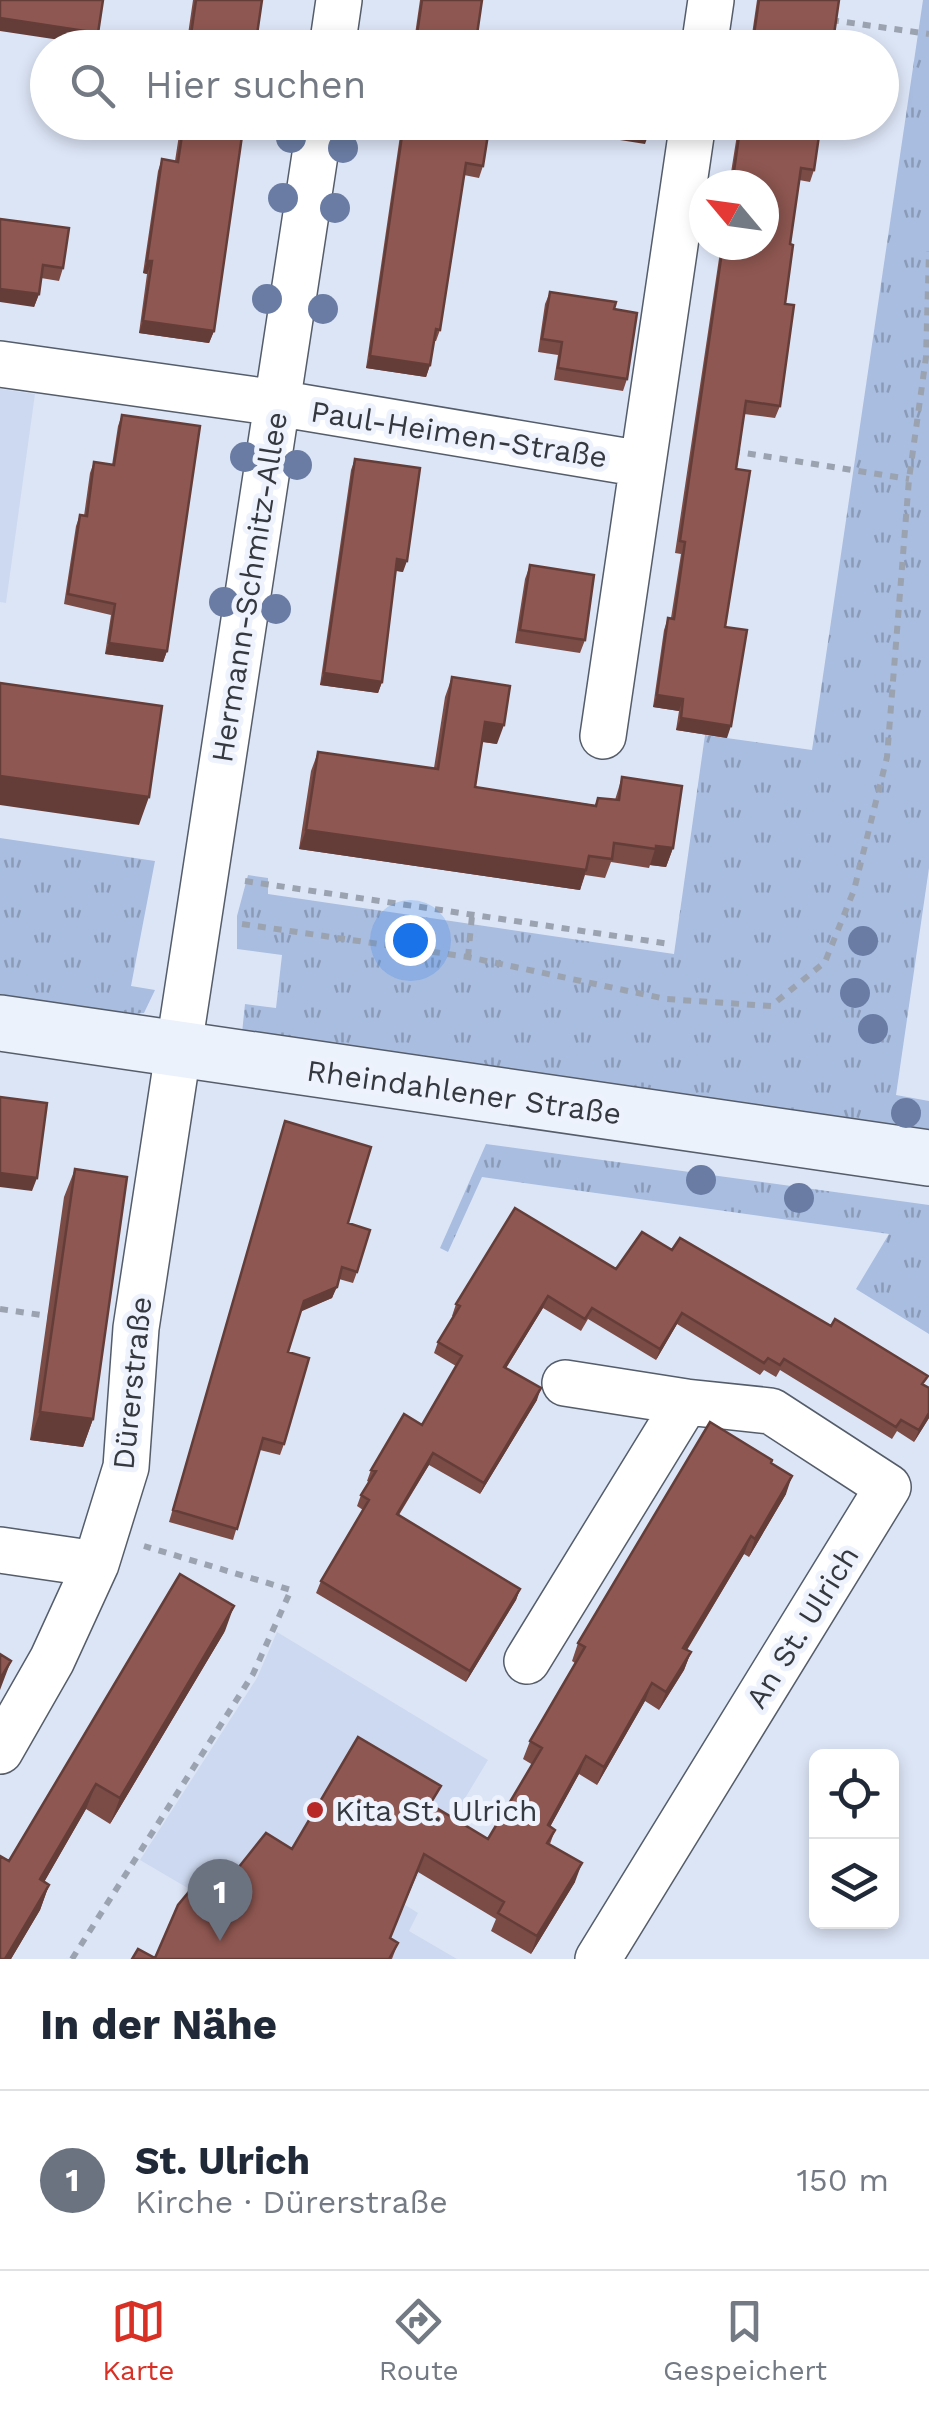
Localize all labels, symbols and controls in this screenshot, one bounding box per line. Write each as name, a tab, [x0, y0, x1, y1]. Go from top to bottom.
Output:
search box	[30, 30, 899, 140]
icon: search	[65, 58, 120, 113]
text: Hier suchen	[145, 63, 366, 107]
north arrow	[689, 170, 779, 260]
street label: Paul-Heimen-Straße	[308, 393, 610, 475]
street label: Hermann-Schmitz-Allee	[204, 409, 294, 765]
your location	[385, 915, 436, 966]
street label: Rheindahlener Straße	[305, 1053, 623, 1131]
street label: Dürerstraße	[106, 1295, 158, 1471]
street label: An St. Ulrich	[738, 1540, 866, 1714]
map controls	[809, 1749, 899, 1929]
button: locate	[809, 1749, 899, 1839]
place label: Kita St. Ulrich	[335, 1793, 538, 1828]
marker: Kita St. Ulrich	[304, 1799, 326, 1821]
button: layers	[809, 1839, 899, 1929]
pin: 1	[188, 1858, 252, 1941]
text: In der Nähe	[40, 2000, 277, 2049]
text: St. Ulrich	[135, 2139, 310, 2183]
text: 1	[66, 2161, 79, 2199]
text: 150 m	[797, 2161, 889, 2199]
text: Kirche · Dürerstraße	[135, 2183, 448, 2221]
tab: Karte	[102, 2294, 174, 2387]
tab: Route	[379, 2294, 459, 2387]
tab: Gespeichert	[663, 2294, 827, 2387]

